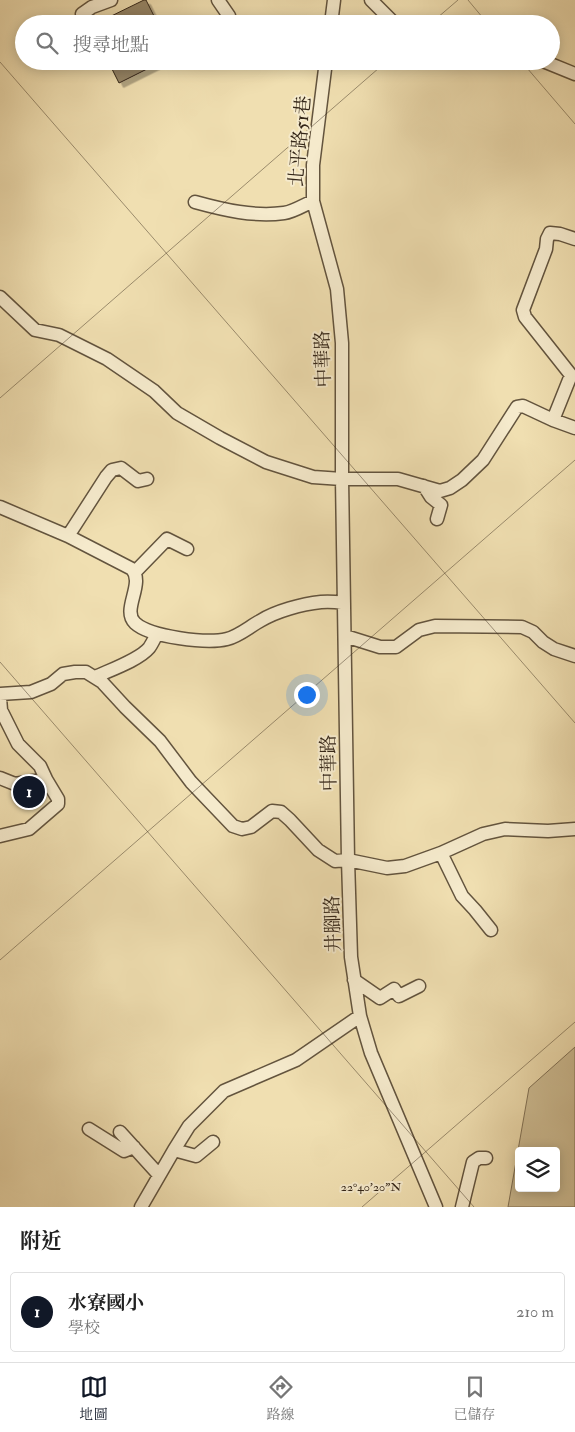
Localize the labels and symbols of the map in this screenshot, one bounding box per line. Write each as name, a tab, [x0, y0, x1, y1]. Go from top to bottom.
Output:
street label: 北平路51巷	[284, 95, 316, 188]
street label: 中華路	[310, 330, 336, 388]
your location	[294, 682, 320, 708]
street label: 中華路	[317, 734, 341, 792]
pin: 1	[13, 773, 45, 811]
street label: 井腳路	[320, 895, 346, 953]
text: 22°40'20"N	[341, 1180, 401, 1195]

